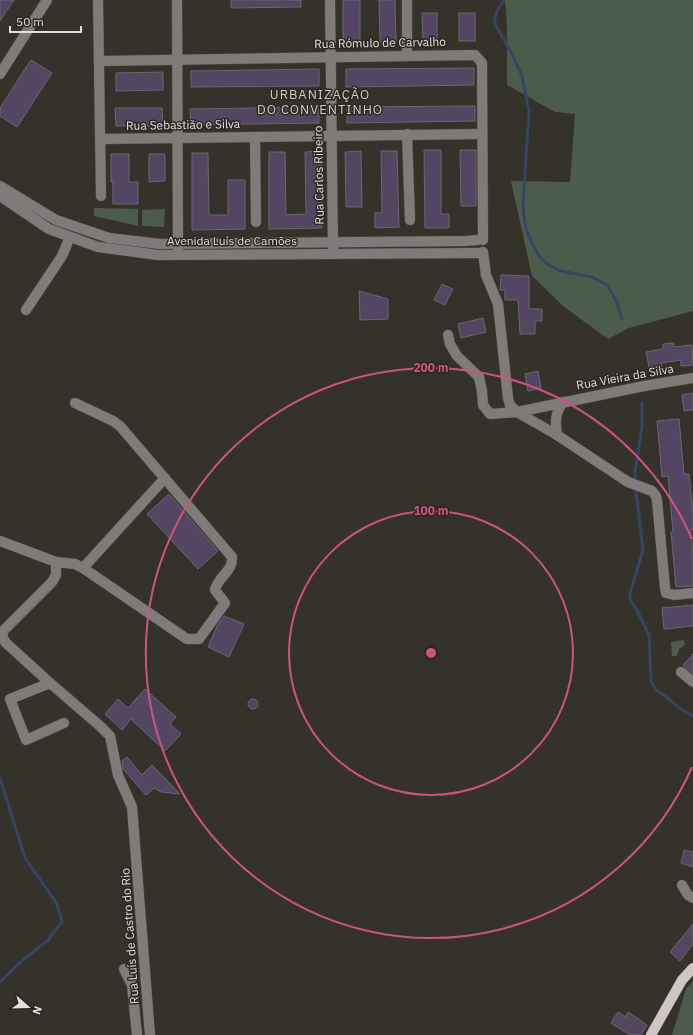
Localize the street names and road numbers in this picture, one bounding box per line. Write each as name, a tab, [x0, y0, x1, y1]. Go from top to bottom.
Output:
street label: Rua Rómulo de Carvalho	[314, 34, 446, 51]
street label: Rua Sebastião e Silva	[126, 116, 241, 133]
street label: Rua Carlos Ribeiro	[310, 125, 327, 225]
street label: Avenida Luís de Camões	[167, 233, 297, 248]
street label: Rua Vieira da Silva	[575, 360, 675, 392]
street label: Rua Luís de Castro do Rio	[117, 867, 142, 1004]

